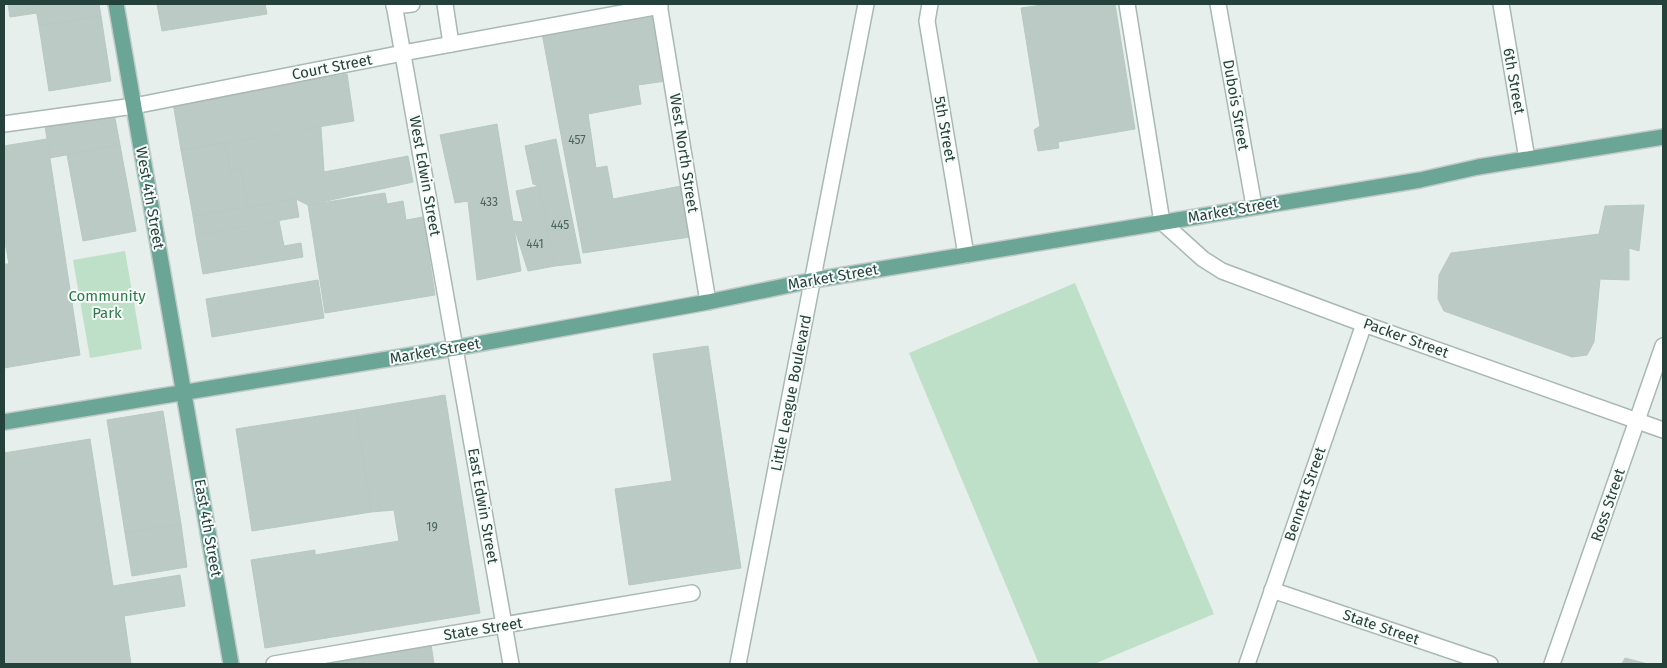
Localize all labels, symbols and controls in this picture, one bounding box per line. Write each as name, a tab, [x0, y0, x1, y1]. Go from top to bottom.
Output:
street label: 6th Street	[1499, 47, 1529, 116]
street label: Court Street	[290, 50, 374, 84]
street label: Dubois Street	[1219, 58, 1253, 152]
street label: West North Street	[666, 92, 702, 214]
street label: 5th Street	[930, 95, 960, 164]
street label: West Edwin Street	[406, 114, 445, 238]
house number: 457	[568, 133, 586, 147]
street label: West 4th Street	[132, 145, 168, 251]
street label: Market Street	[1186, 193, 1280, 227]
house number: 433	[480, 195, 498, 209]
house number: 445	[551, 218, 569, 232]
house number: 441	[526, 237, 544, 251]
street label: Market Street	[786, 260, 880, 294]
park label: Community Park	[68, 287, 146, 322]
street label: Little League Boulevard	[767, 313, 815, 473]
street label: Packer Street	[1361, 314, 1452, 362]
street label: Market Street	[388, 334, 482, 368]
street label: Bennett Street	[1280, 444, 1330, 544]
street label: East Edwin Street	[464, 447, 502, 566]
street label: Ross Street	[1587, 466, 1629, 544]
street label: East 4th Street	[191, 478, 226, 579]
house number: 19	[426, 520, 438, 534]
street label: State Street	[1340, 606, 1422, 649]
street label: State Street	[442, 614, 524, 644]

